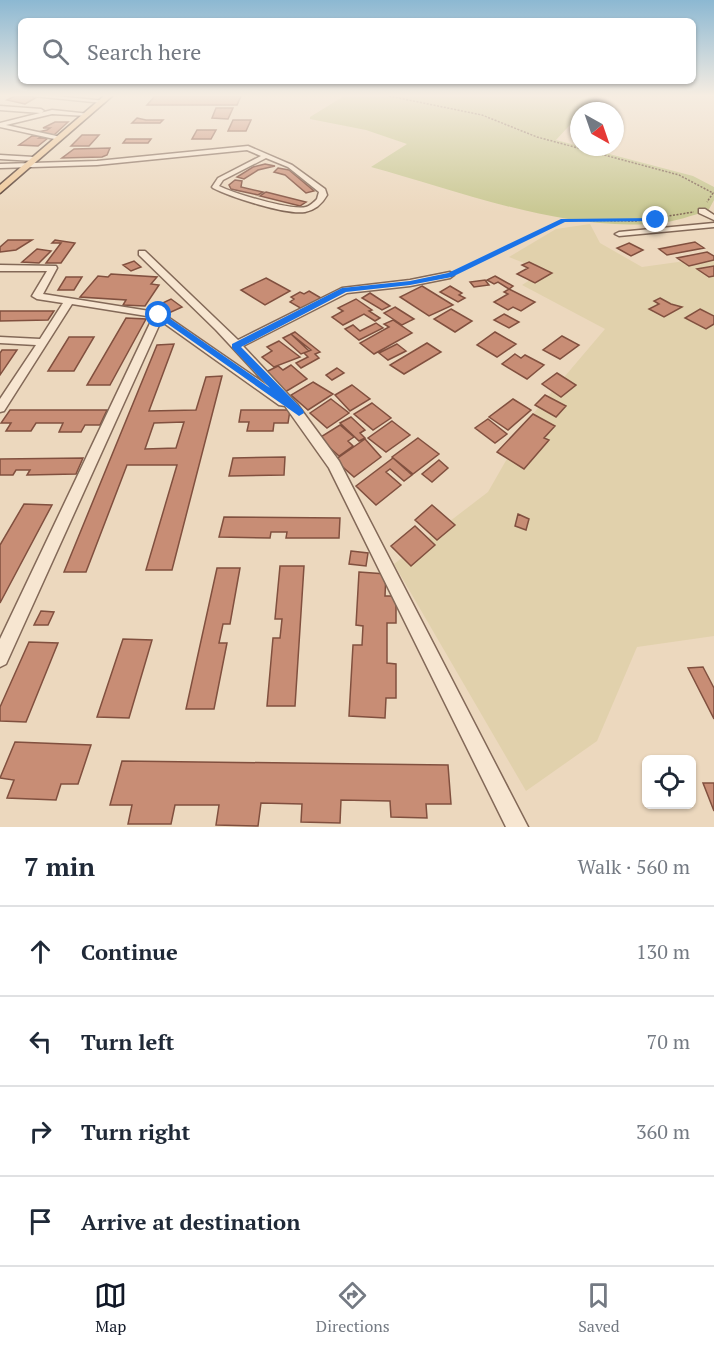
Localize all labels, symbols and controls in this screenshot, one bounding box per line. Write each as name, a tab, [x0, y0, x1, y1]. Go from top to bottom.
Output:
search box	[18, 18, 696, 84]
icon: search	[39, 35, 72, 68]
text: Search here	[87, 37, 201, 66]
north arrow	[570, 102, 624, 156]
route end	[642, 206, 668, 232]
route start	[145, 301, 171, 327]
map controls	[642, 755, 696, 809]
button: locate	[642, 755, 696, 809]
text: 7 min	[24, 849, 95, 883]
text: Walk · 560 m	[578, 853, 690, 880]
icon: ahead	[24, 935, 57, 968]
text: Continue	[81, 937, 178, 966]
text: 130 m	[636, 938, 690, 965]
icon: left	[24, 1025, 57, 1058]
text: Turn left	[81, 1027, 174, 1056]
text: 70 m	[647, 1028, 690, 1055]
icon: right	[24, 1115, 57, 1148]
text: Turn right	[81, 1117, 190, 1146]
text: 360 m	[636, 1118, 690, 1145]
icon: arrive	[24, 1205, 57, 1238]
text: Arrive at destination	[81, 1207, 300, 1236]
tab: Map	[94, 1279, 127, 1337]
tab: Directions	[316, 1279, 390, 1337]
tab: Saved	[578, 1279, 620, 1337]

